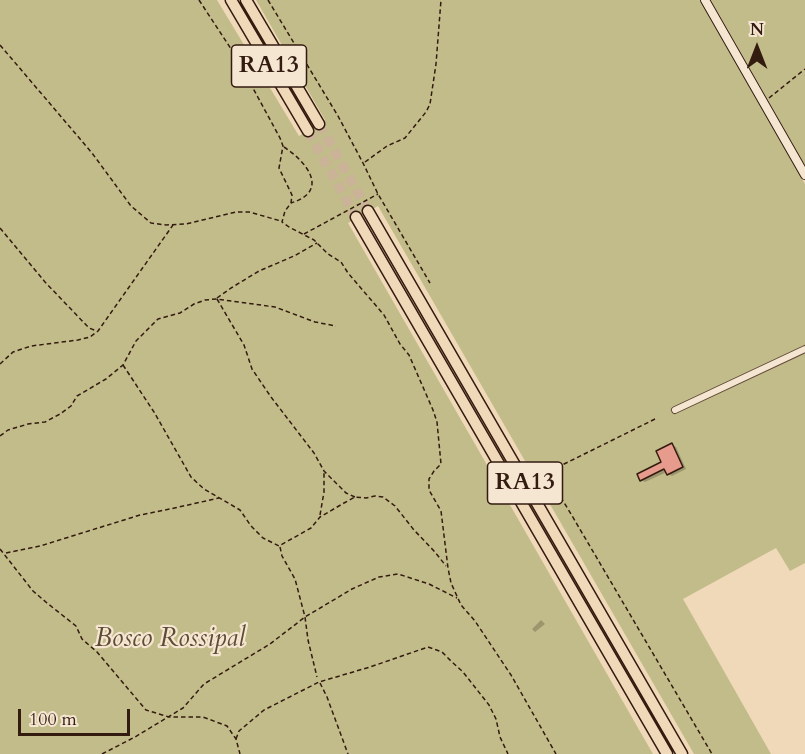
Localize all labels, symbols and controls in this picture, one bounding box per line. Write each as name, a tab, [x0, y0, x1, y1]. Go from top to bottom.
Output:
north arrow	[727, 18, 787, 78]
text: N	[750, 19, 764, 41]
road number: RA13	[232, 45, 306, 87]
road number: RA13	[488, 462, 562, 504]
park label: Bosco Rossipal	[95, 624, 245, 656]
scale bar	[21, 697, 134, 735]
text: 100 m	[29, 707, 77, 732]

